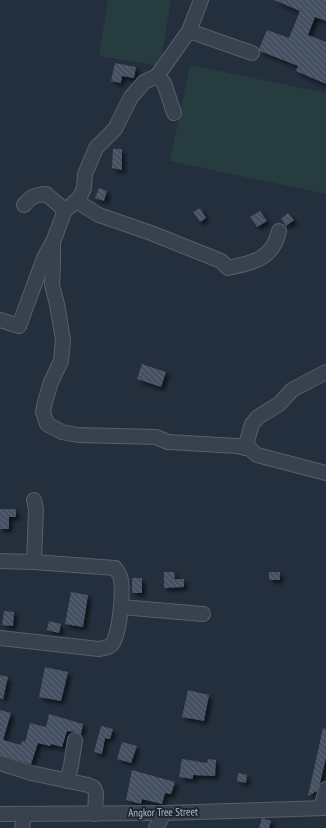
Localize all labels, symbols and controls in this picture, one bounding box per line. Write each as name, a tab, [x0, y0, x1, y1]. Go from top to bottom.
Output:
street label: Angkor Tree Street	[128, 804, 198, 820]

